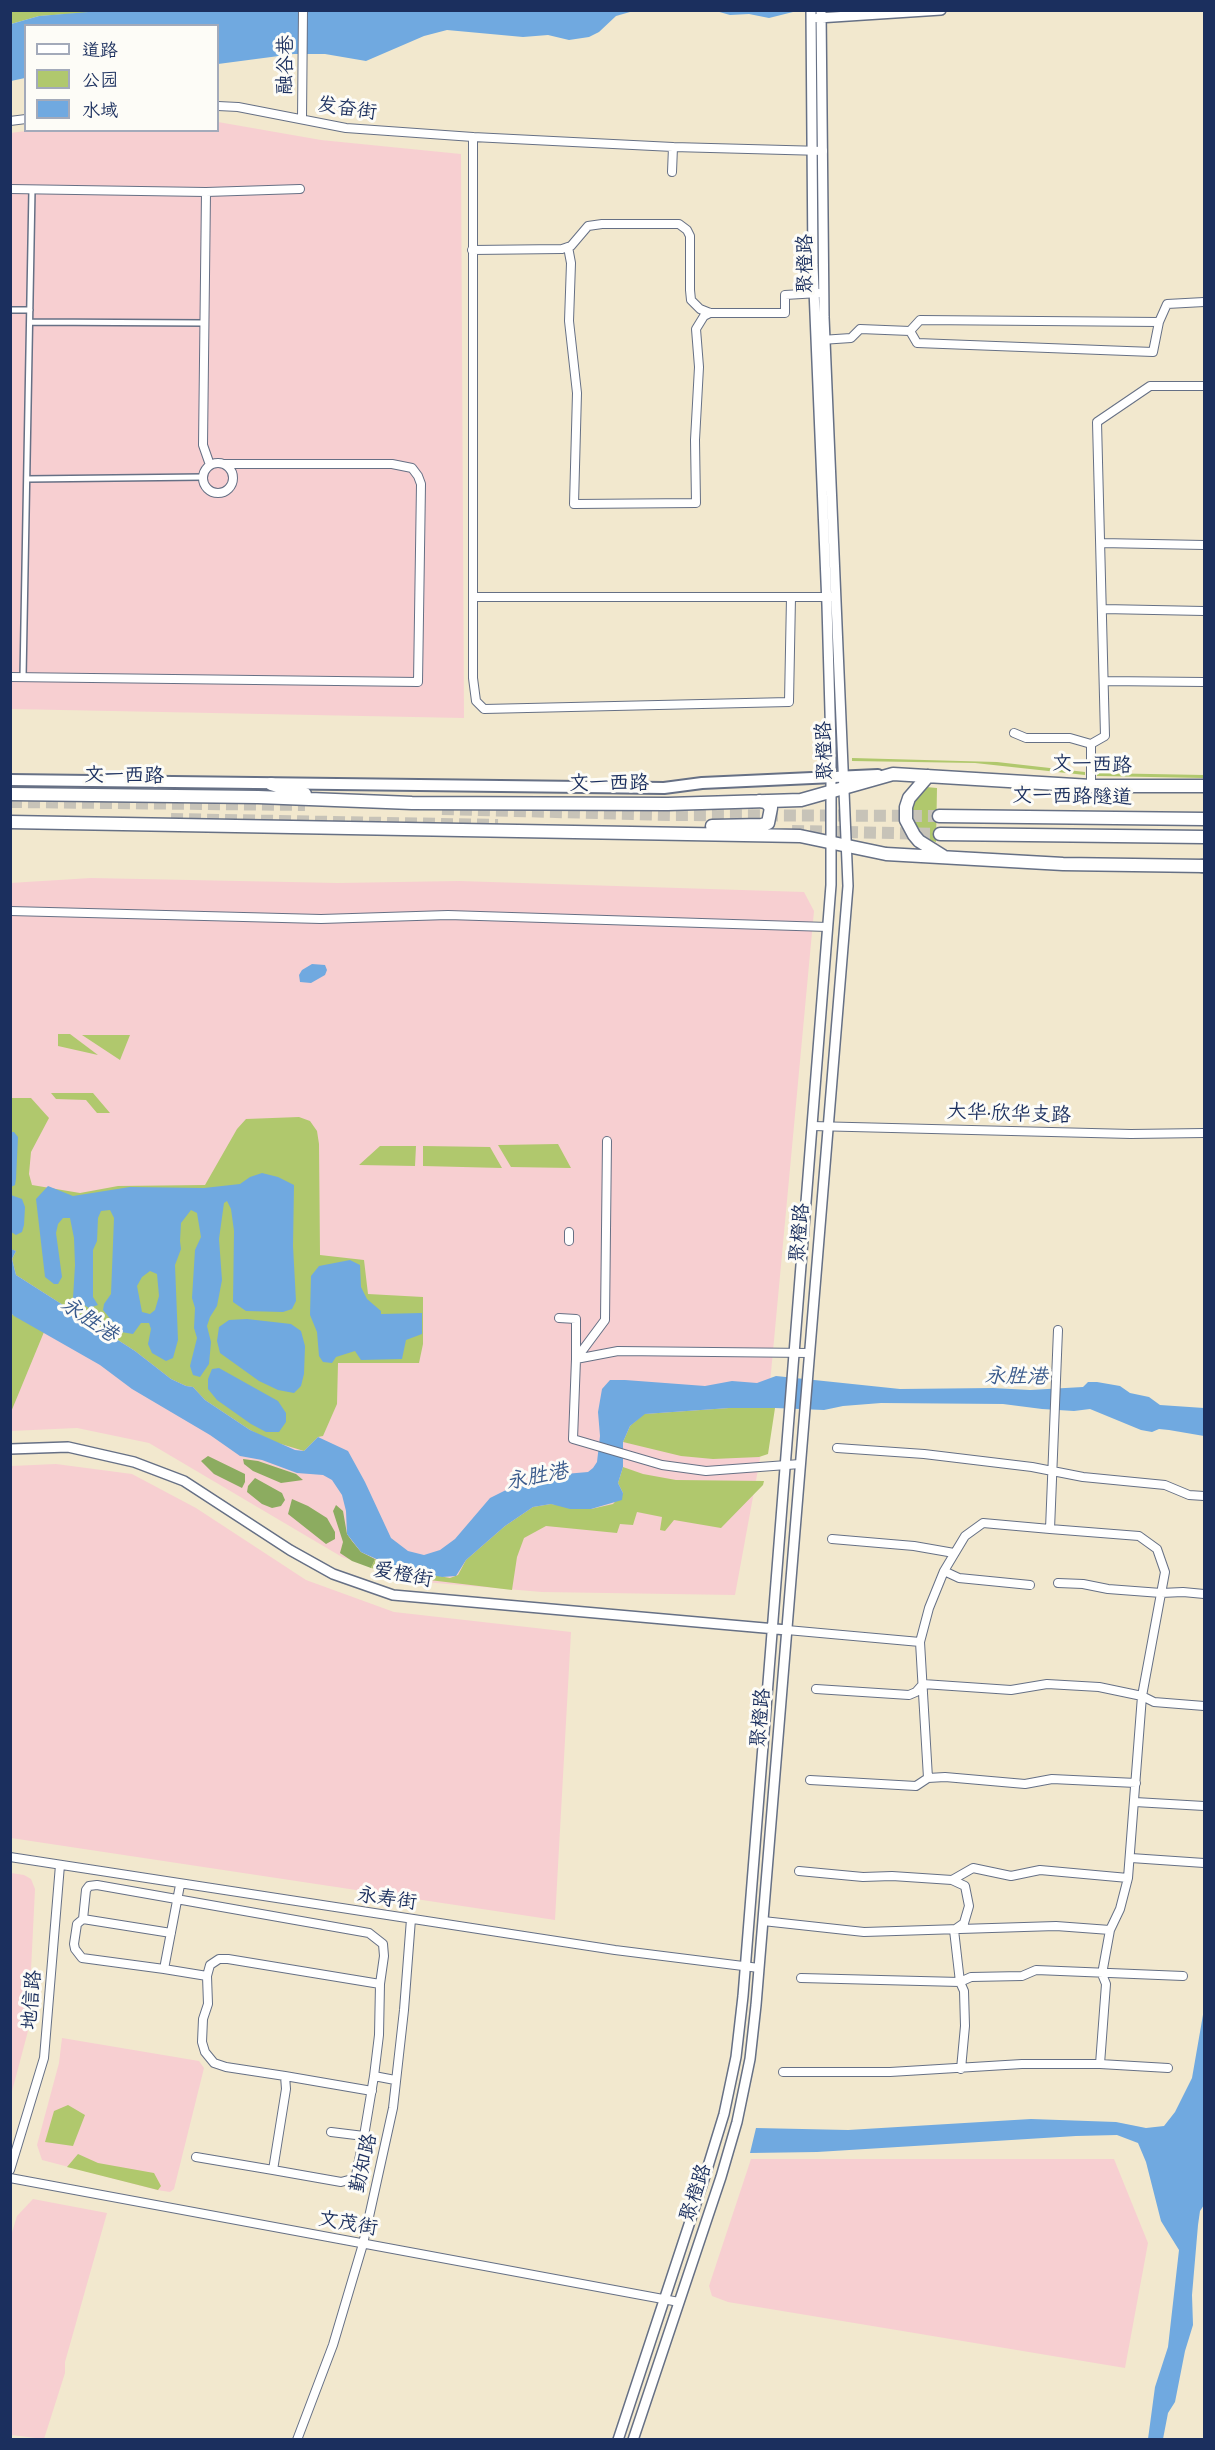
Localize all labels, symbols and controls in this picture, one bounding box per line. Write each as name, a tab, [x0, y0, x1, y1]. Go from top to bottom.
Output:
legend	[24, 24, 219, 132]
street label: 融谷巷	[273, 35, 299, 95]
text: 道路	[82, 37, 118, 62]
text: 公园	[82, 67, 118, 92]
street label: 发奋街	[316, 93, 378, 125]
text: 水域	[82, 97, 118, 122]
street label: 聚橙路	[794, 234, 818, 294]
street label: 聚橙路	[812, 721, 838, 781]
street label: 文一西路	[1052, 752, 1132, 778]
street label: 文一西路	[84, 763, 164, 789]
street label: 文一西路	[569, 772, 649, 796]
street label: 文一西路隧道	[1012, 784, 1132, 810]
street label: 大华·欣华支路	[947, 1100, 1071, 1128]
street label: 聚橙路	[785, 1202, 815, 1264]
water label: 永胜港	[56, 1292, 122, 1348]
water label: 永胜港	[984, 1364, 1048, 1390]
water label: 永胜港	[504, 1459, 570, 1495]
street label: 爱橙街	[371, 1557, 435, 1593]
street label: 聚橙路	[746, 1687, 776, 1749]
street label: 永寿街	[356, 1883, 418, 1915]
street label: 地信路	[17, 1969, 47, 2031]
street label: 勤知路	[346, 2131, 382, 2195]
street label: 聚橙路	[675, 2161, 717, 2225]
street label: 文茂街	[316, 2207, 380, 2241]

